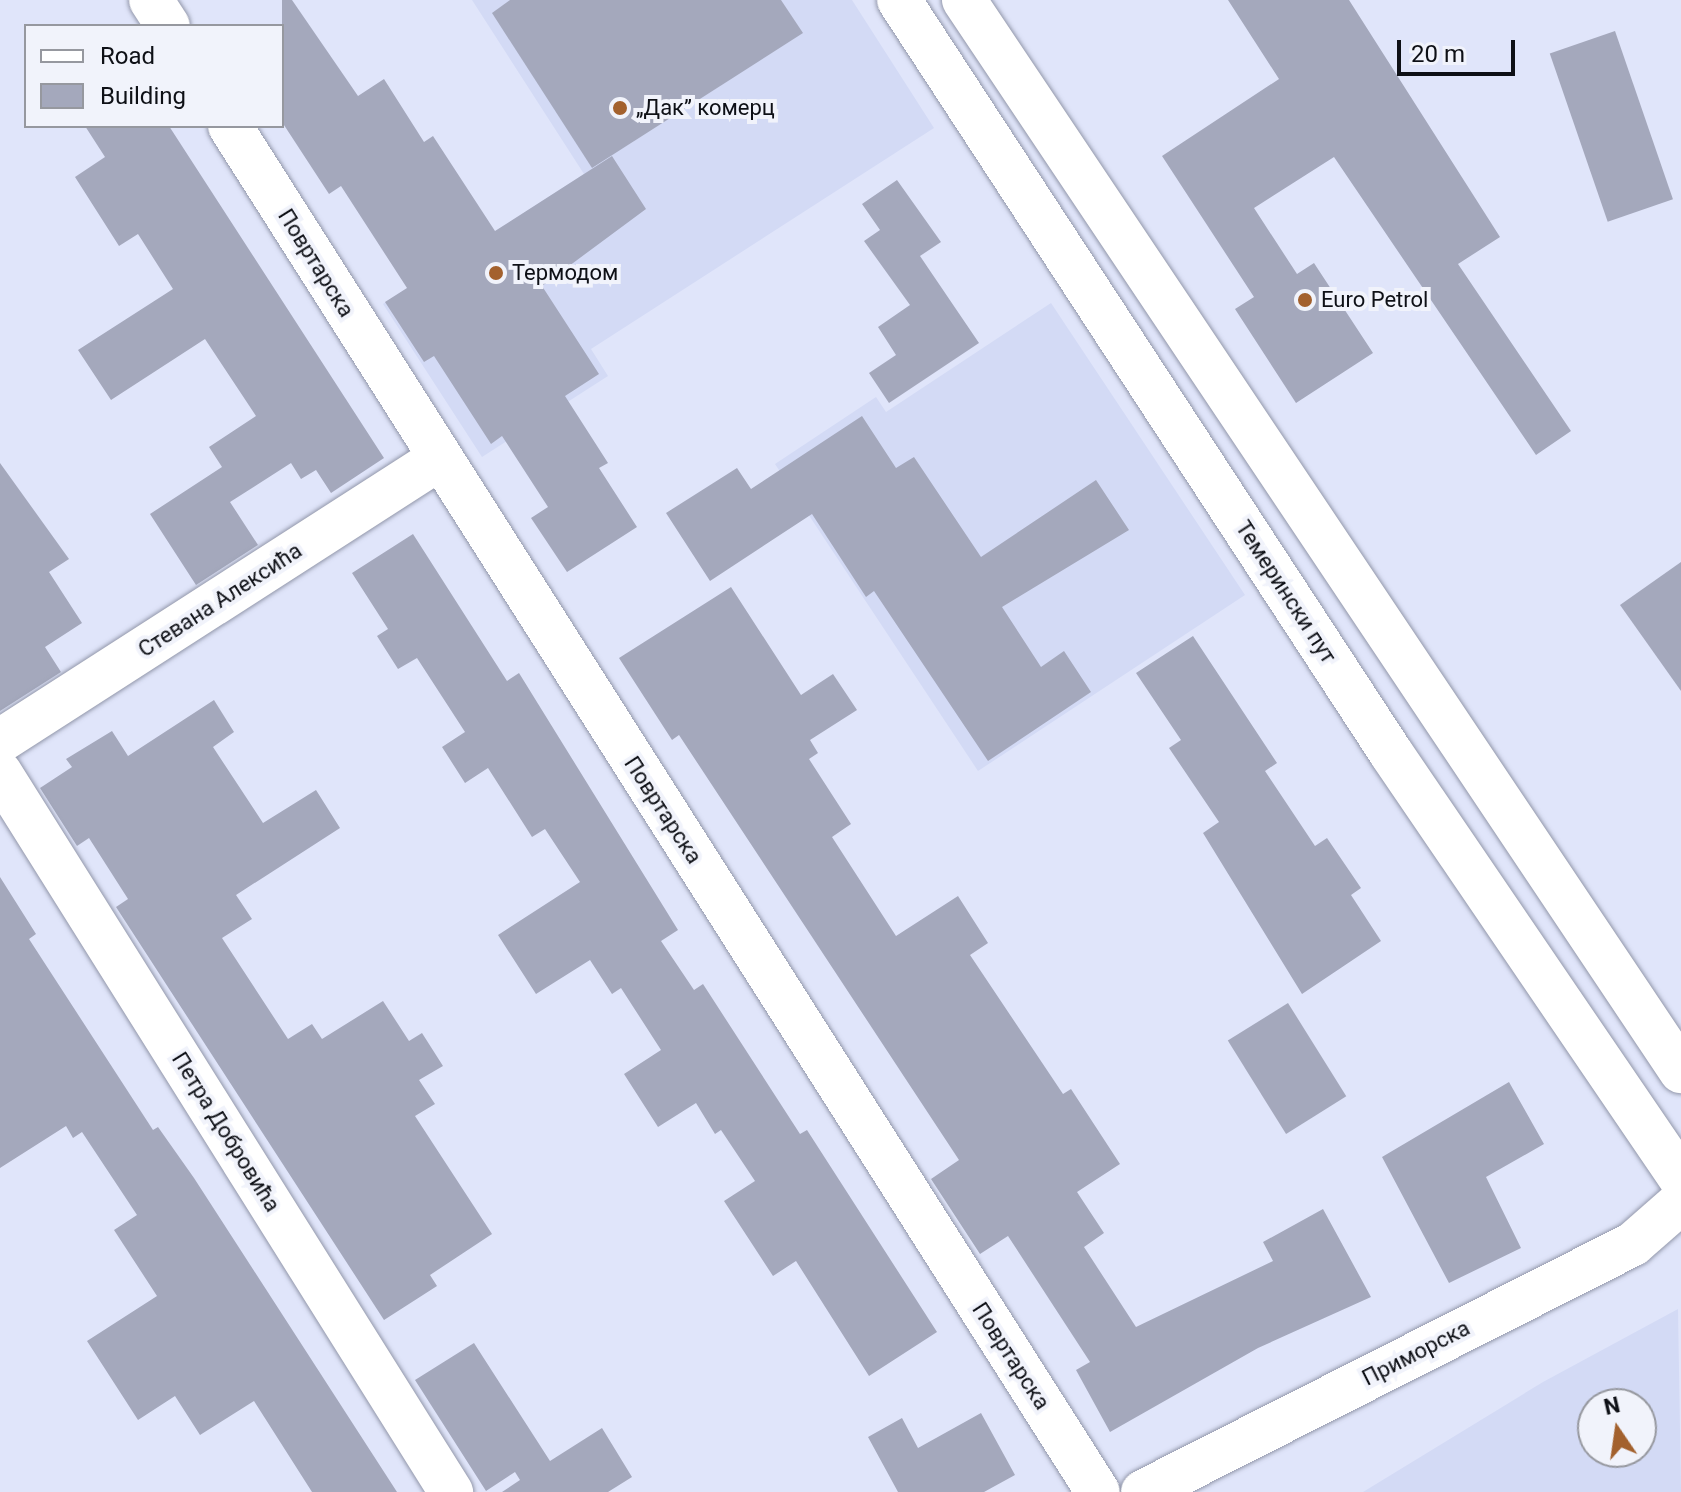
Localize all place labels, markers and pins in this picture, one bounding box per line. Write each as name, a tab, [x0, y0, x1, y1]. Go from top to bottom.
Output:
place label: „Дак” комерц	[636, 95, 775, 121]
marker: „Дак” комерц	[611, 99, 629, 117]
place label: Термодом	[512, 260, 618, 286]
marker: Термодом	[487, 264, 505, 282]
place label: Euro Petrol	[1321, 287, 1428, 313]
marker: Euro Petrol	[1296, 291, 1314, 309]

